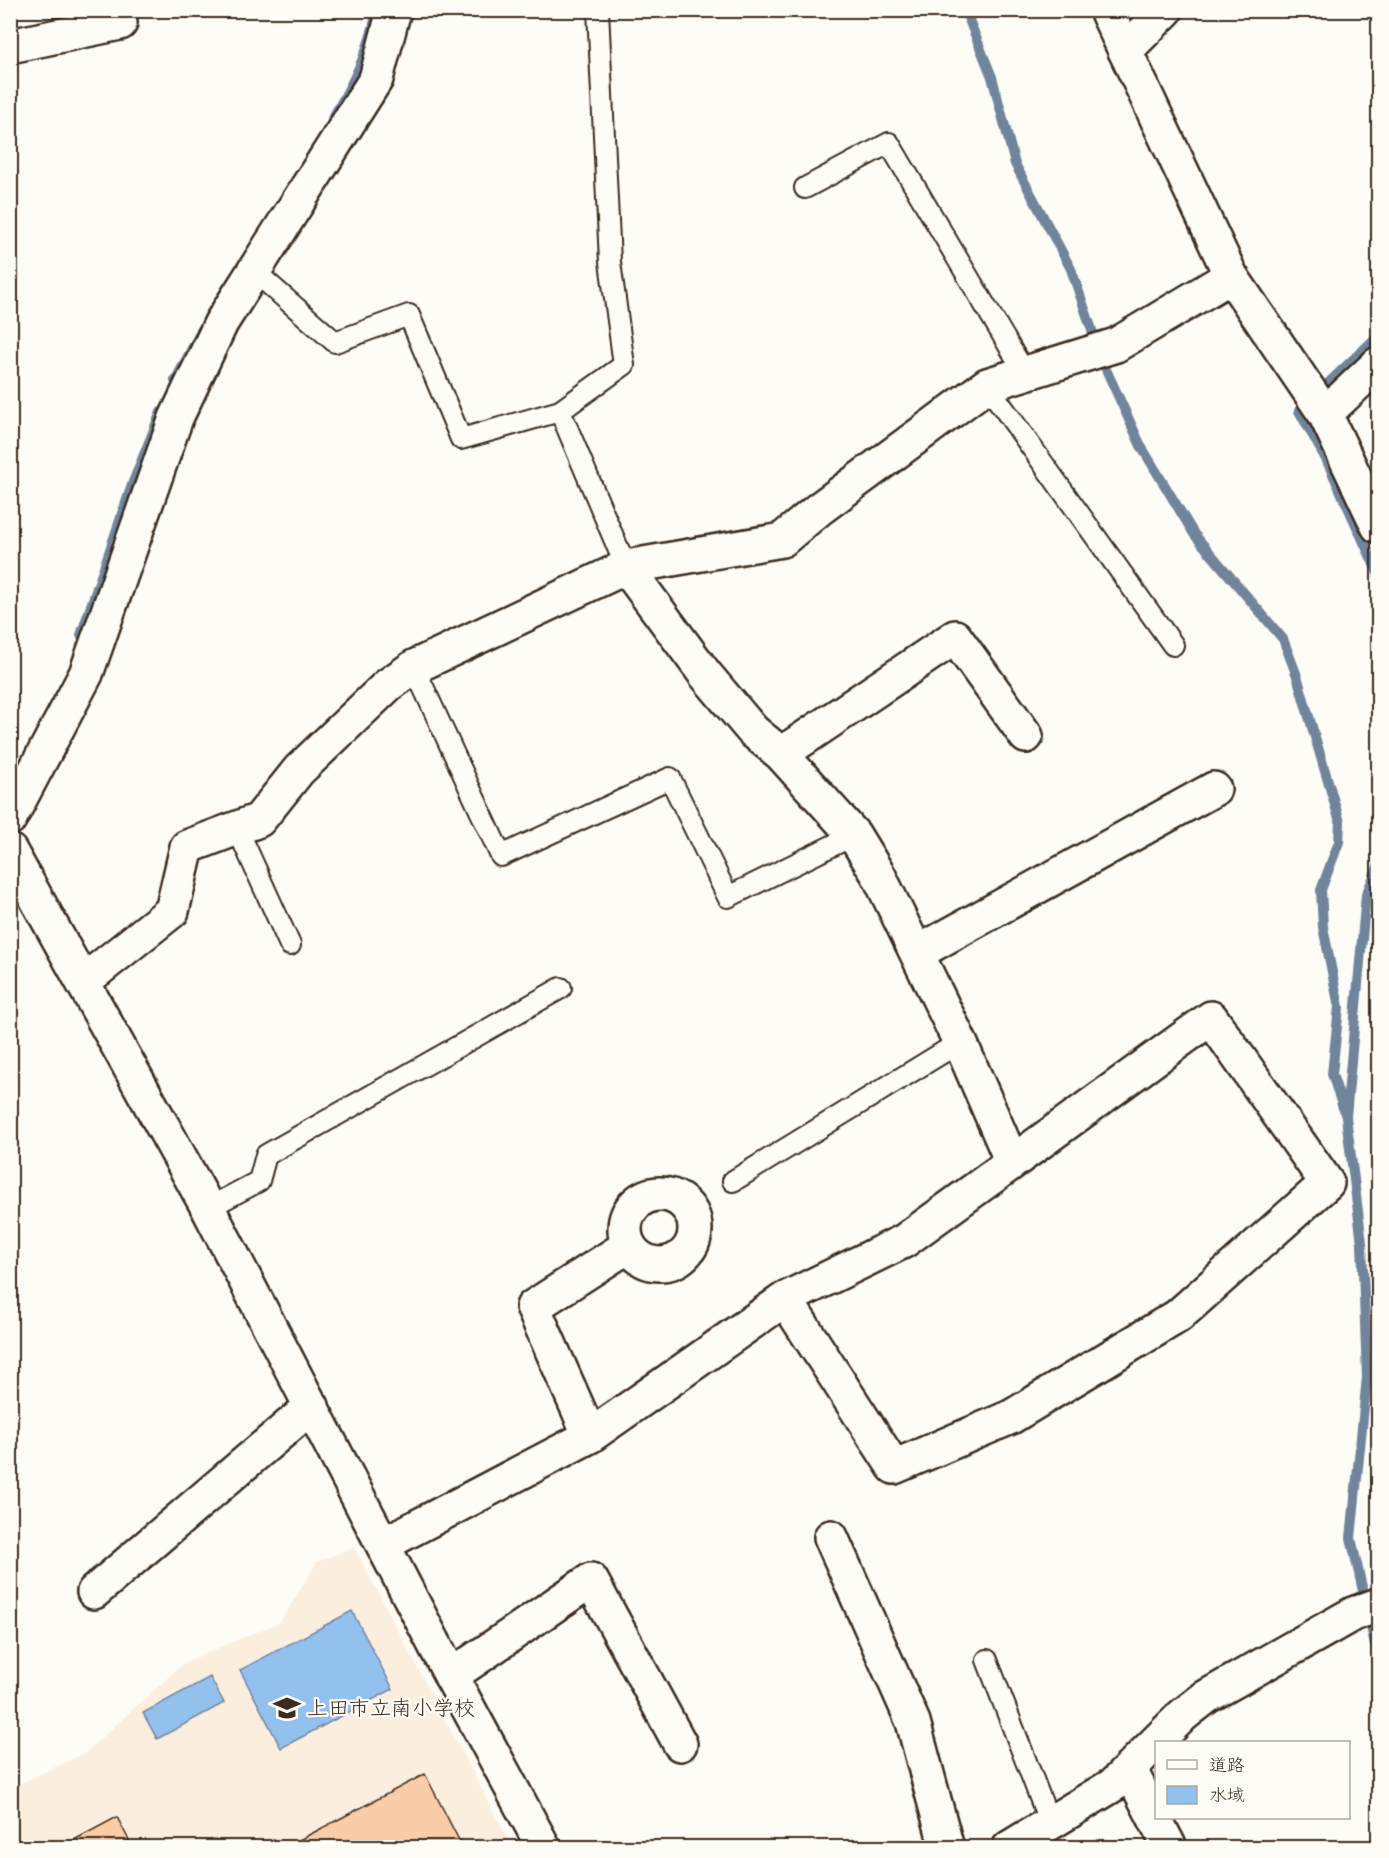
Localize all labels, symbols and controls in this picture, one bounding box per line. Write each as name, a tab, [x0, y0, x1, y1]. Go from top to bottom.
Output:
place label: 上田市立南小学校	[307, 1690, 475, 1722]
school or university icon: 上田市立南小学校	[272, 1693, 302, 1723]
legend	[1155, 1741, 1350, 1819]
text: 道路	[1209, 1750, 1245, 1777]
text: 水域	[1209, 1780, 1245, 1807]

